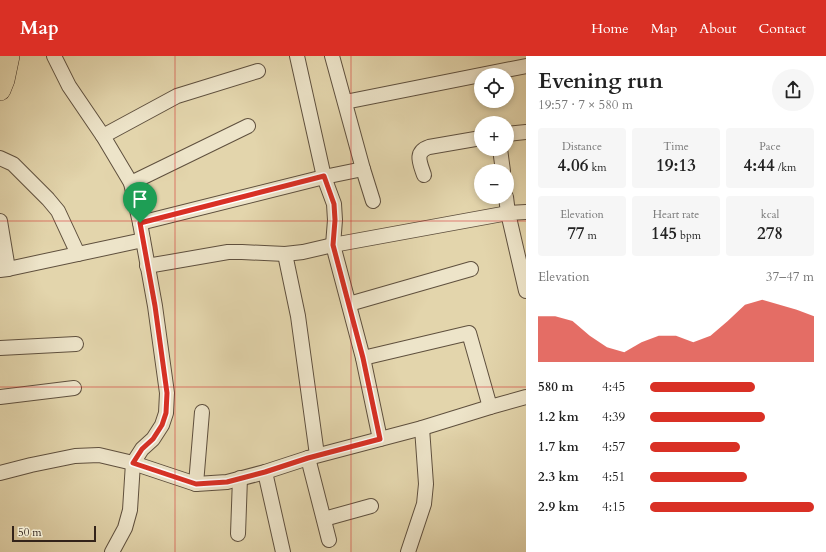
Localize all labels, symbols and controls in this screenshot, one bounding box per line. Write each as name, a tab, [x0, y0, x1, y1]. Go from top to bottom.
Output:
text: Map	[20, 15, 59, 41]
text: Home	[591, 19, 629, 38]
text: Map	[651, 19, 677, 38]
text: About	[699, 19, 736, 38]
text: Contact	[758, 19, 806, 38]
text: Evening run	[538, 66, 663, 96]
map controls	[474, 68, 514, 204]
button: locate	[474, 68, 514, 108]
button: share	[772, 69, 814, 111]
text: 19:57 · 7 × 580 m	[538, 96, 633, 114]
button: +	[474, 116, 514, 156]
text: Distance	[562, 139, 602, 154]
text: Time	[663, 139, 689, 154]
text: Pace	[759, 139, 781, 154]
text: 4.06	[557, 154, 588, 177]
text: 19:13	[656, 154, 696, 177]
text: 4:44	[744, 154, 775, 177]
text: km	[588, 160, 607, 175]
text: /km	[775, 160, 796, 175]
button: −	[474, 164, 514, 204]
pin	[123, 182, 157, 223]
icon: arrive	[129, 188, 151, 210]
text: Elevation	[560, 207, 604, 222]
text: Heart rate	[653, 207, 699, 222]
text: kcal	[761, 207, 779, 222]
text: 77	[567, 222, 585, 245]
text: 145	[651, 222, 677, 245]
text: 278	[757, 222, 783, 245]
text: m	[585, 228, 597, 243]
text: bpm	[677, 228, 701, 243]
text: Elevation	[538, 268, 590, 286]
text: 37–47 m	[766, 268, 814, 286]
text: 580 m	[538, 378, 573, 396]
text: 4:45	[602, 378, 625, 396]
text: 1.2 km	[538, 408, 579, 426]
text: 4:39	[602, 408, 625, 426]
text: 1.7 km	[538, 438, 579, 456]
text: 4:57	[602, 438, 625, 456]
text: 2.3 km	[538, 468, 579, 486]
text: 4:51	[602, 468, 625, 486]
text: 2.9 km	[538, 498, 579, 516]
text: 4:15	[602, 498, 625, 516]
scale bar	[12, 524, 96, 543]
text: 50 m	[18, 525, 42, 540]

